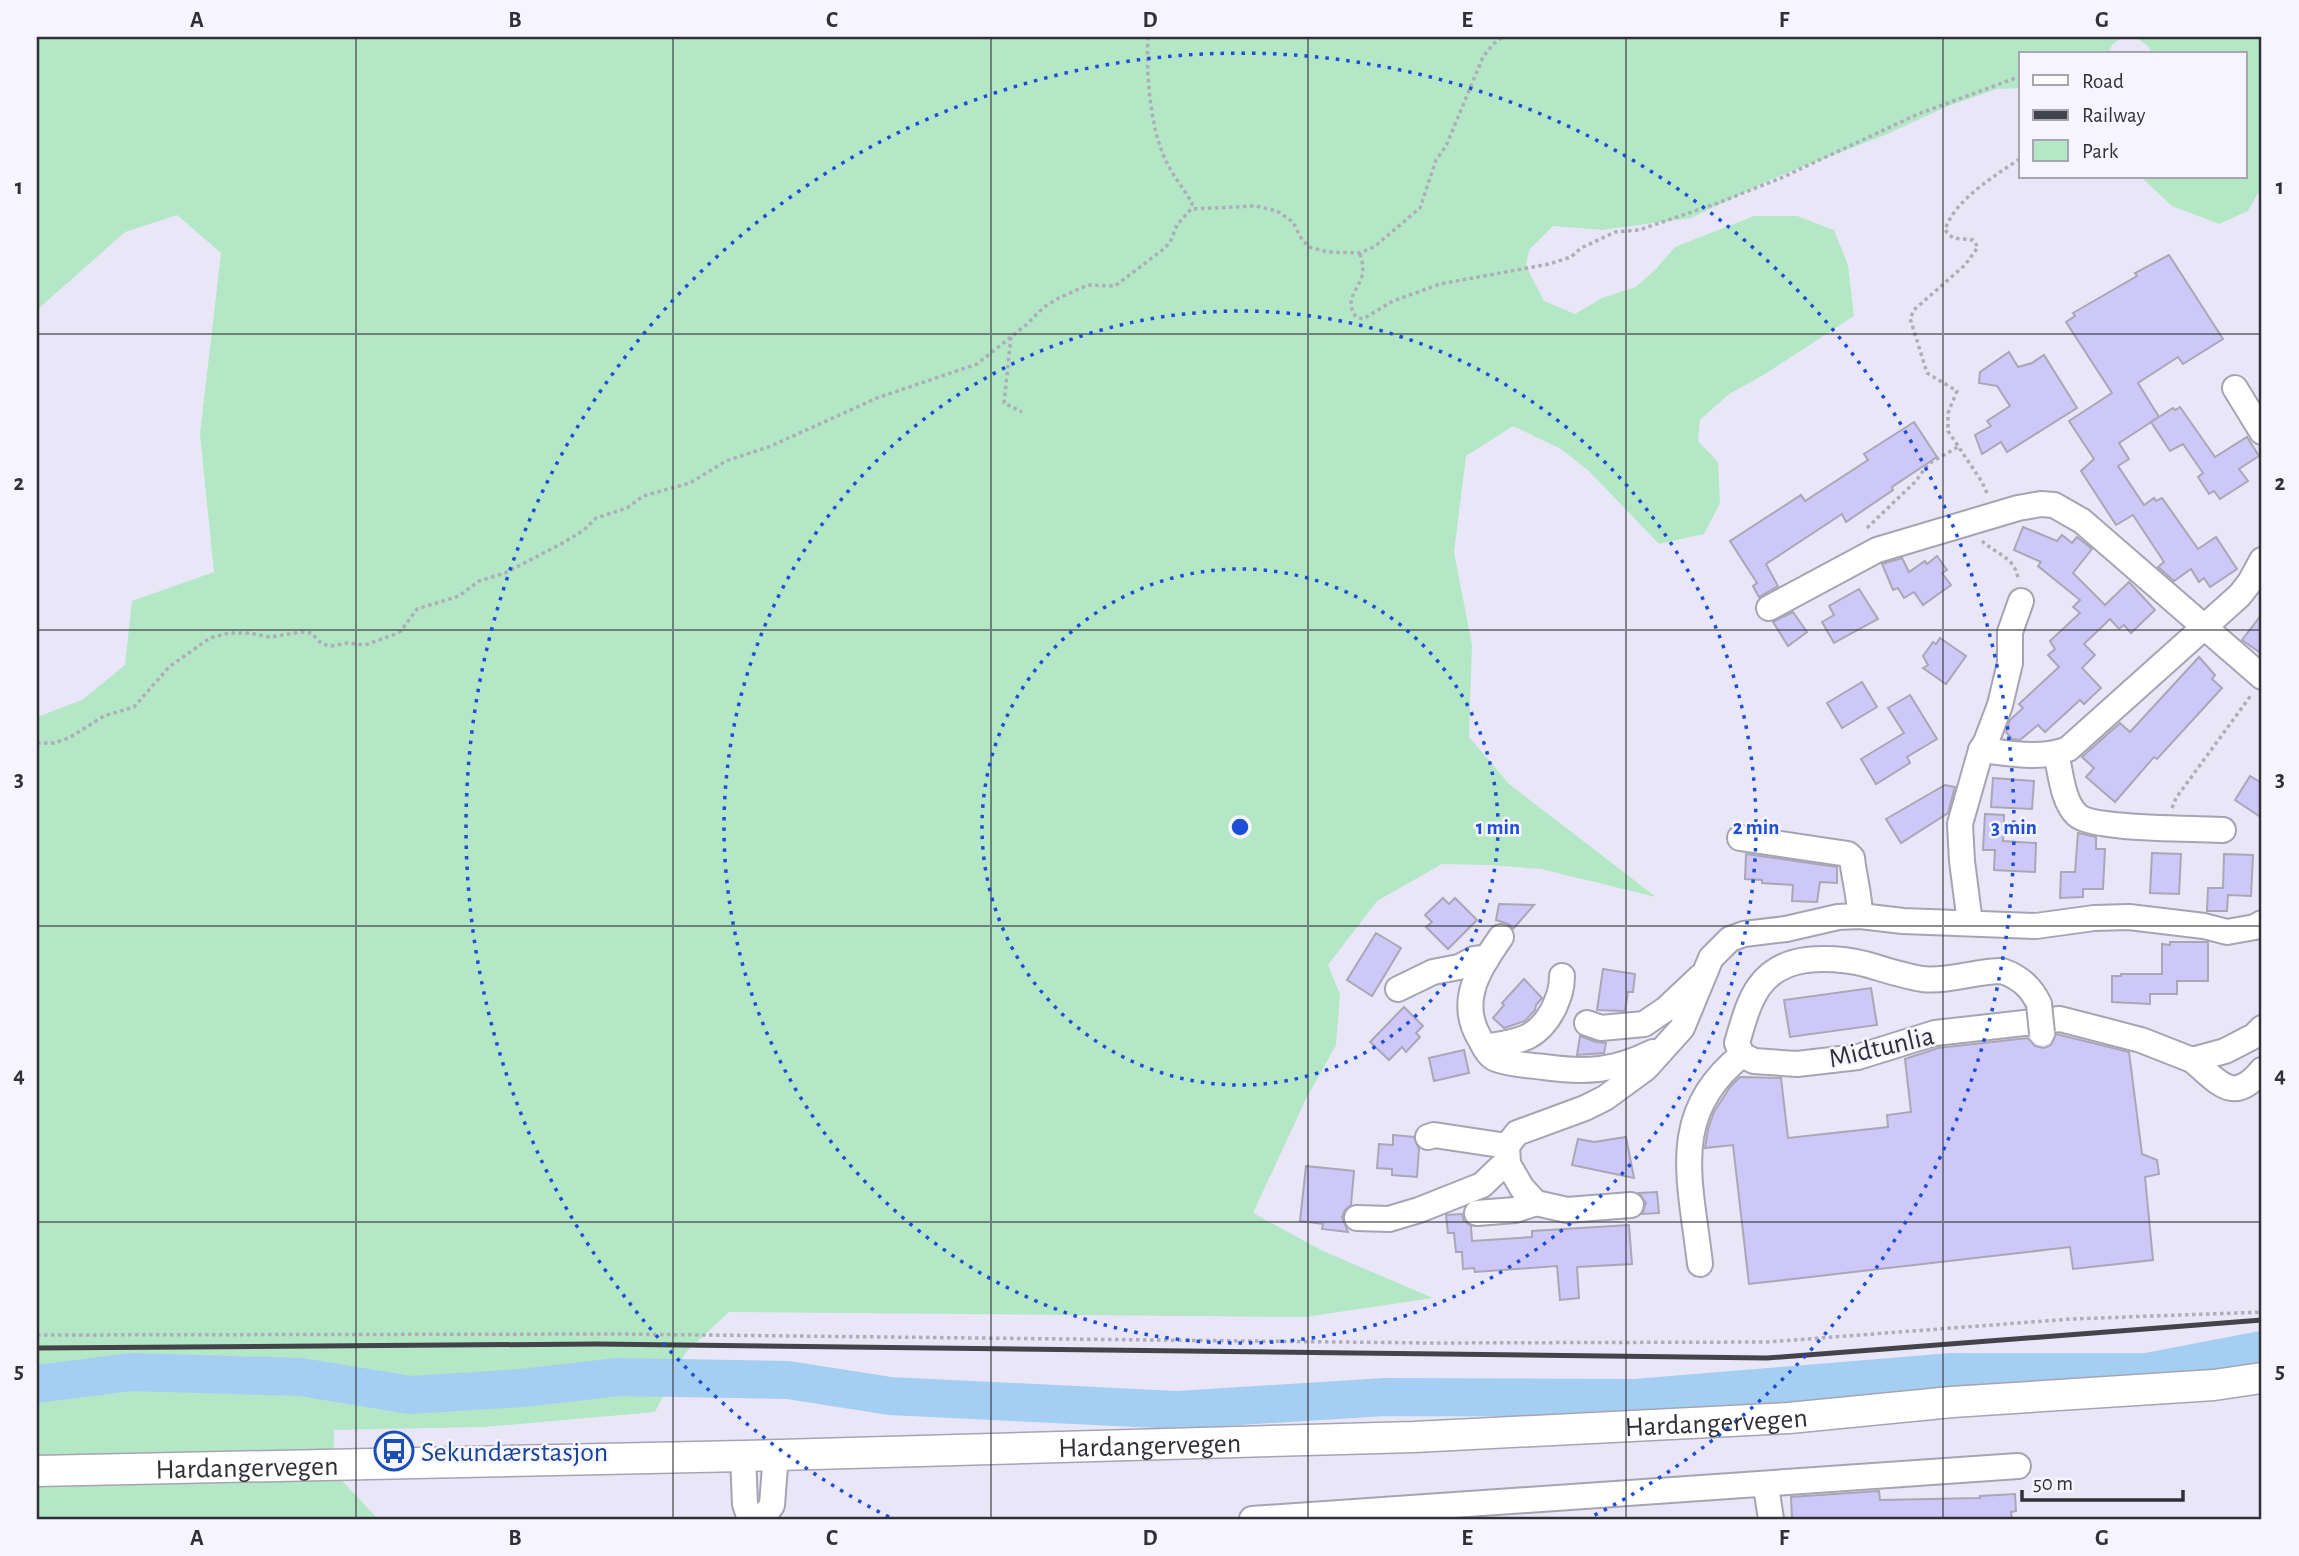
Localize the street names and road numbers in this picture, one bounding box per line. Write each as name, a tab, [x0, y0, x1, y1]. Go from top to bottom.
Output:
street label: Midtunlia	[1826, 1022, 1937, 1074]
street label: Hardangervegen	[1624, 1404, 1809, 1442]
street label: Hardangervegen	[1058, 1430, 1242, 1463]
street label: Hardangervegen	[155, 1453, 339, 1484]

